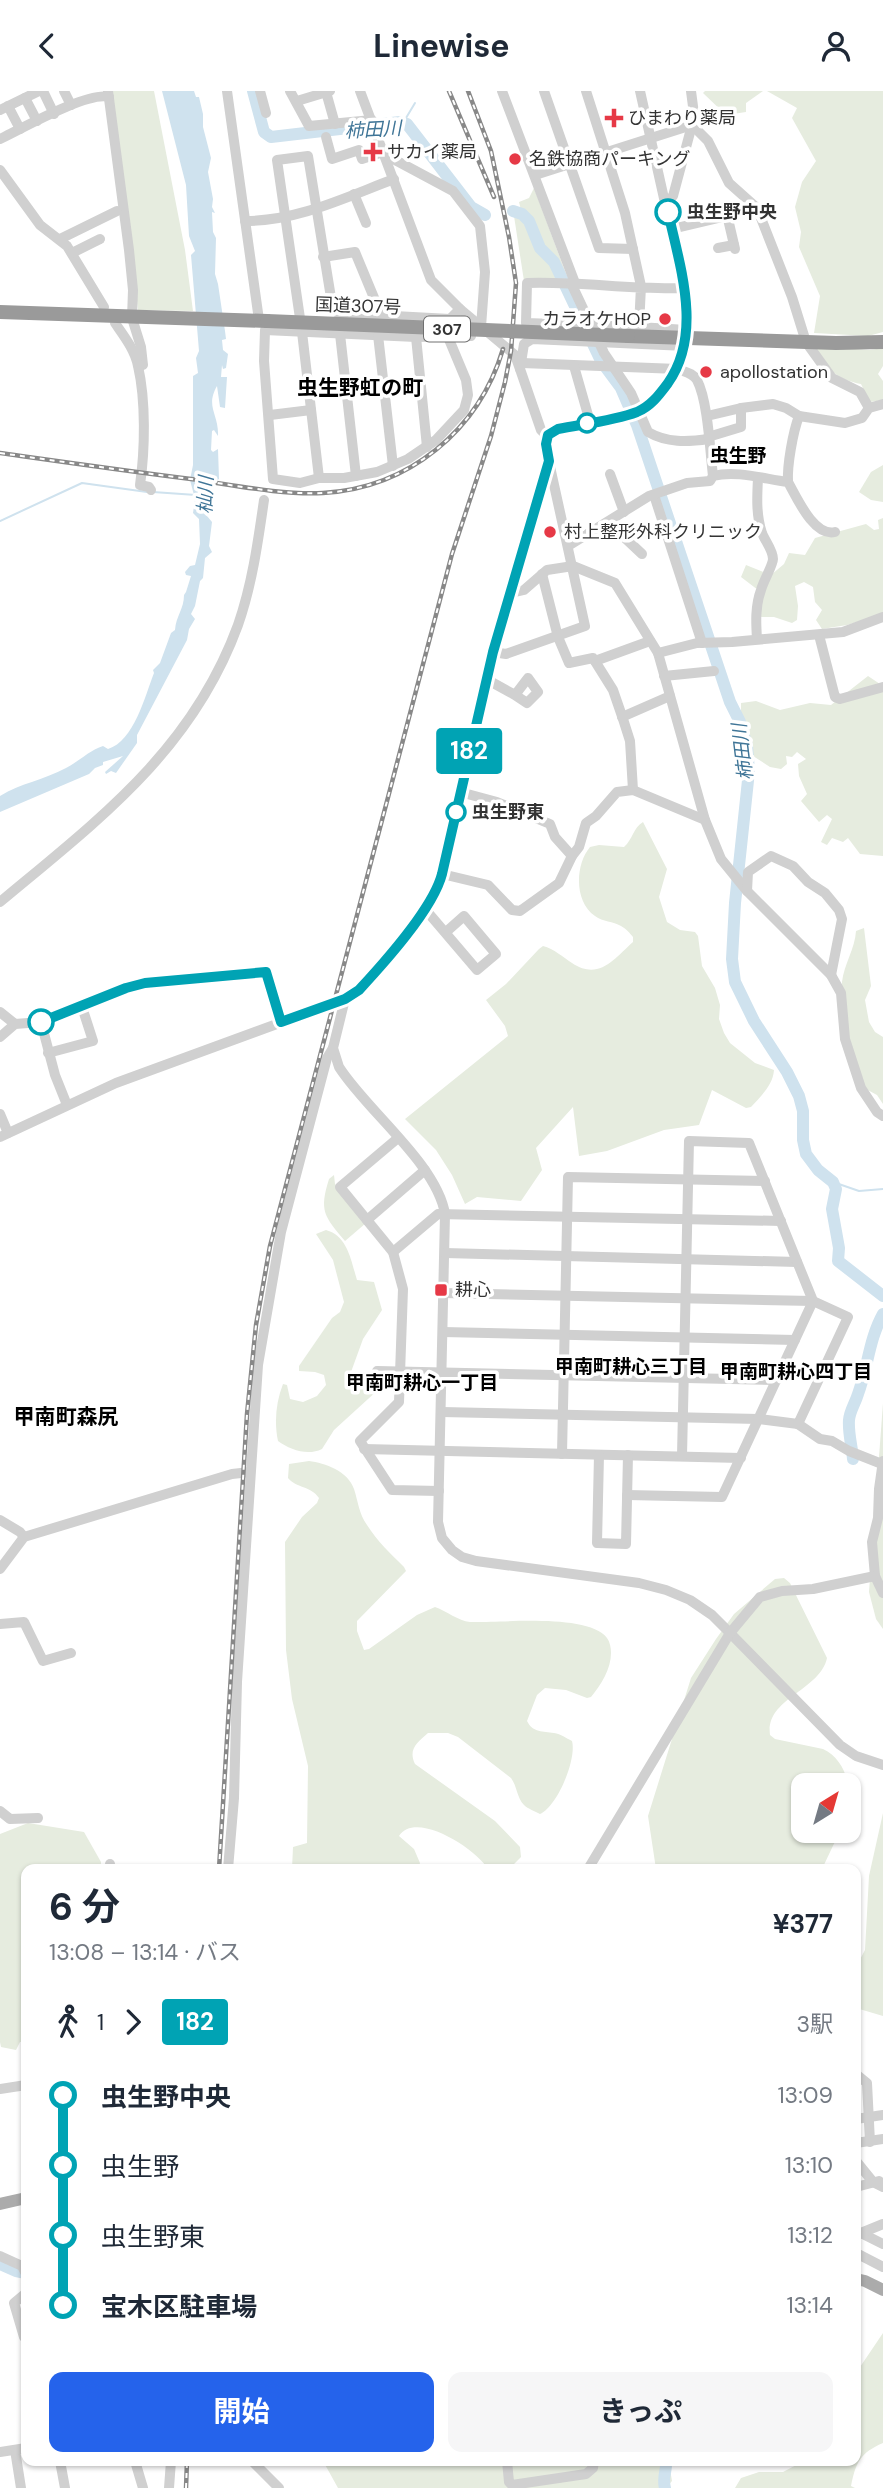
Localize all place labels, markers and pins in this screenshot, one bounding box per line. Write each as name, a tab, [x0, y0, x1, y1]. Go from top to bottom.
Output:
place label: ひまわり薬局	[628, 106, 736, 130]
marker: ひまわり薬局	[606, 110, 622, 126]
place label: サカイ薬局	[387, 140, 477, 164]
marker: サカイ薬局	[365, 144, 381, 160]
place label: 名鉄協商パーキング	[529, 147, 690, 171]
marker: 名鉄協商パーキング	[507, 151, 523, 167]
marker: 虫生野中央	[655, 199, 681, 225]
place label: 虫生野中央	[687, 200, 777, 224]
place label: カラオケHOP	[542, 307, 651, 331]
marker: カラオケHOP	[657, 311, 673, 327]
place label: apollostation	[720, 360, 828, 384]
marker: apollostation	[698, 364, 714, 380]
unlabelled marker	[577, 413, 597, 433]
place label: 村上整形外科クリニック	[564, 520, 762, 544]
marker: 村上整形外科クリニック	[542, 524, 558, 540]
place label: 虫生野東	[472, 800, 544, 824]
marker: 虫生野東	[446, 802, 466, 822]
unlabelled marker	[28, 1009, 54, 1035]
place label: 耕心	[455, 1278, 491, 1302]
marker: 耕心	[433, 1282, 449, 1298]

